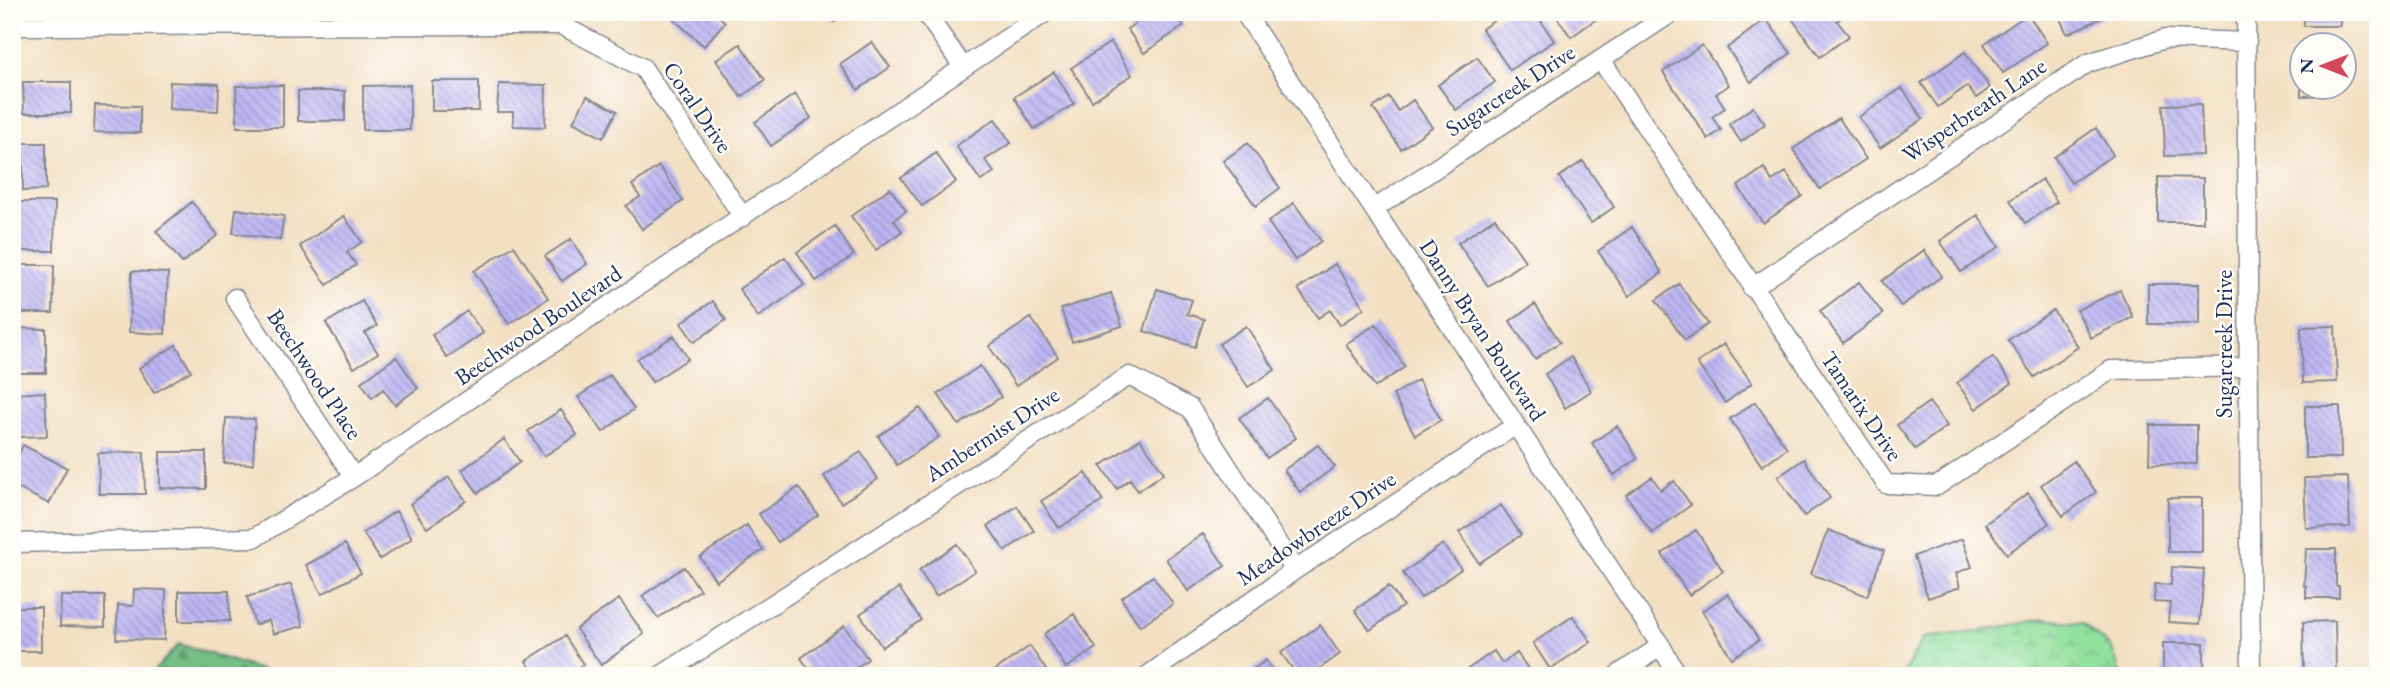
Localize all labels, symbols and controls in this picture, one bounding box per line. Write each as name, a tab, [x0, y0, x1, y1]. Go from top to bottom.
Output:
north arrow	[2288, 32, 2358, 102]
street label: Sugarcreek Drive	[1440, 37, 1581, 143]
street label: Wisperbreath Lane	[1896, 51, 2052, 169]
street label: Coral Drive	[657, 56, 739, 158]
text: N	[2294, 58, 2319, 74]
street label: Danny Bryan Boulevard	[1413, 233, 1553, 427]
street label: Beechwood Boulevard	[449, 258, 628, 392]
street label: Sugarcreek Drive	[2209, 270, 2239, 418]
street label: Beechwood Place	[260, 303, 370, 445]
street label: Tamarix Drive	[1814, 345, 1910, 467]
street label: Ambermist Drive	[918, 379, 1065, 489]
street label: Meadowbreeze Drive	[1231, 464, 1401, 592]

